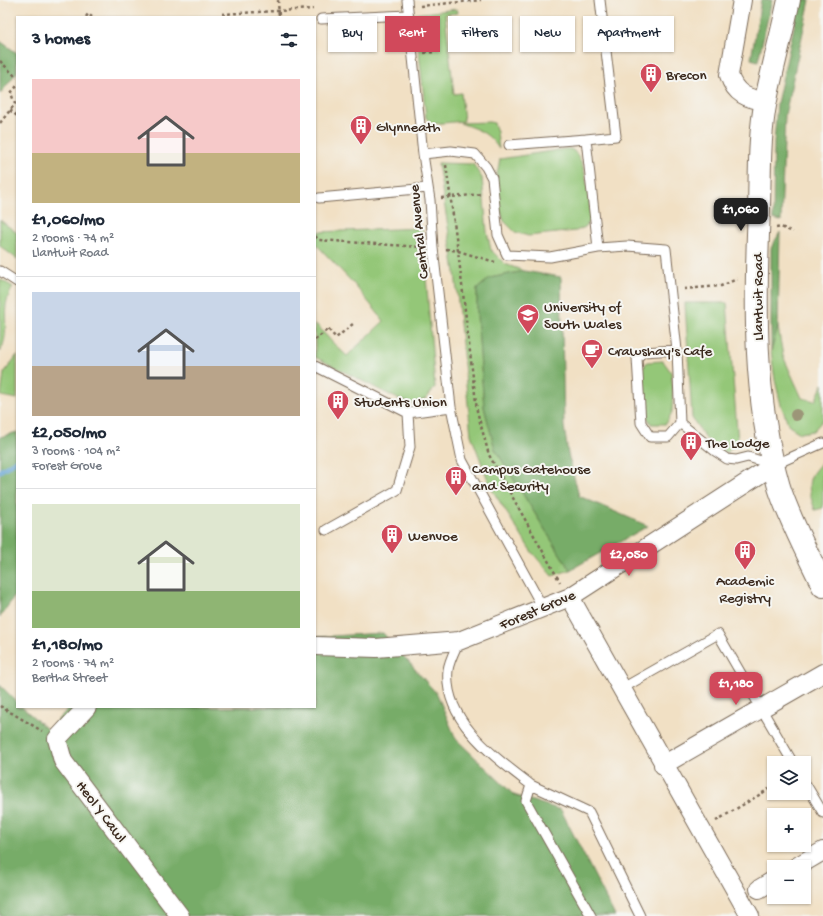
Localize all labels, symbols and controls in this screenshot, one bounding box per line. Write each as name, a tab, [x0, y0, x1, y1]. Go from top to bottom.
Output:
chip: Buy	[328, 16, 377, 52]
chip: Rent	[385, 16, 440, 52]
chip: Filters	[448, 16, 512, 52]
chip: New	[520, 16, 575, 52]
chip: Apartment	[583, 16, 674, 52]
icon: filters	[278, 29, 300, 51]
text: 3 homes	[32, 30, 90, 50]
building icon: Brecon	[638, 61, 664, 94]
place label: Brecon	[665, 67, 707, 85]
icon: home	[130, 105, 202, 177]
building icon: Glynneath	[348, 113, 374, 146]
place label: Glynneath	[376, 119, 441, 137]
street label: Central Avenue	[406, 183, 434, 280]
pin: £1,060	[708, 198, 774, 232]
text: £1,060	[723, 203, 759, 218]
text: £1,060/mo	[32, 211, 105, 231]
text: 2 rooms · 74 m²	[32, 231, 114, 246]
text: Llantwit Road	[32, 246, 108, 261]
street label: Llantwit Road	[750, 252, 768, 341]
place label: University of South Wales	[544, 299, 622, 334]
school or university icon: University of South Wales	[515, 302, 541, 335]
icon: home	[130, 318, 202, 390]
cafe icon: Crawshay's Cafe	[579, 337, 605, 370]
place label: Crawshay's Cafe	[608, 343, 713, 361]
building icon: Students Union	[325, 388, 351, 421]
place label: Students Union	[354, 394, 447, 412]
text: £2,050/mo	[32, 424, 106, 444]
building icon: The Lodge	[678, 429, 704, 462]
place label: The Lodge	[705, 435, 770, 453]
text: 3 rooms · 104 m²	[32, 444, 120, 459]
text: Forest Grove	[32, 459, 102, 474]
place label: Campus Gatehouse and Security	[472, 461, 591, 496]
building icon: Campus Gatehouse and Security	[443, 464, 469, 497]
building icon: Wenvoe	[379, 522, 405, 555]
place label: Wenvoe	[408, 528, 458, 546]
icon: home	[130, 530, 202, 602]
building icon: Academic Registry	[732, 538, 758, 571]
pin: £2,050	[596, 543, 662, 577]
text: £2,050	[610, 548, 648, 563]
place label: Academic Registry	[716, 573, 775, 608]
street label: Forest Grove	[496, 587, 579, 635]
text: £1,180/mo	[32, 636, 103, 656]
text: 2 rooms · 74 m²	[32, 656, 114, 671]
text: Bertha Street	[32, 671, 107, 686]
pin: £1,180	[703, 672, 769, 706]
text: £1,180	[719, 677, 753, 692]
map controls	[767, 756, 811, 904]
button: layers	[767, 756, 811, 800]
street label: Heol Y Cawl	[71, 778, 130, 847]
button: +	[767, 808, 811, 852]
button: −	[767, 860, 811, 904]

